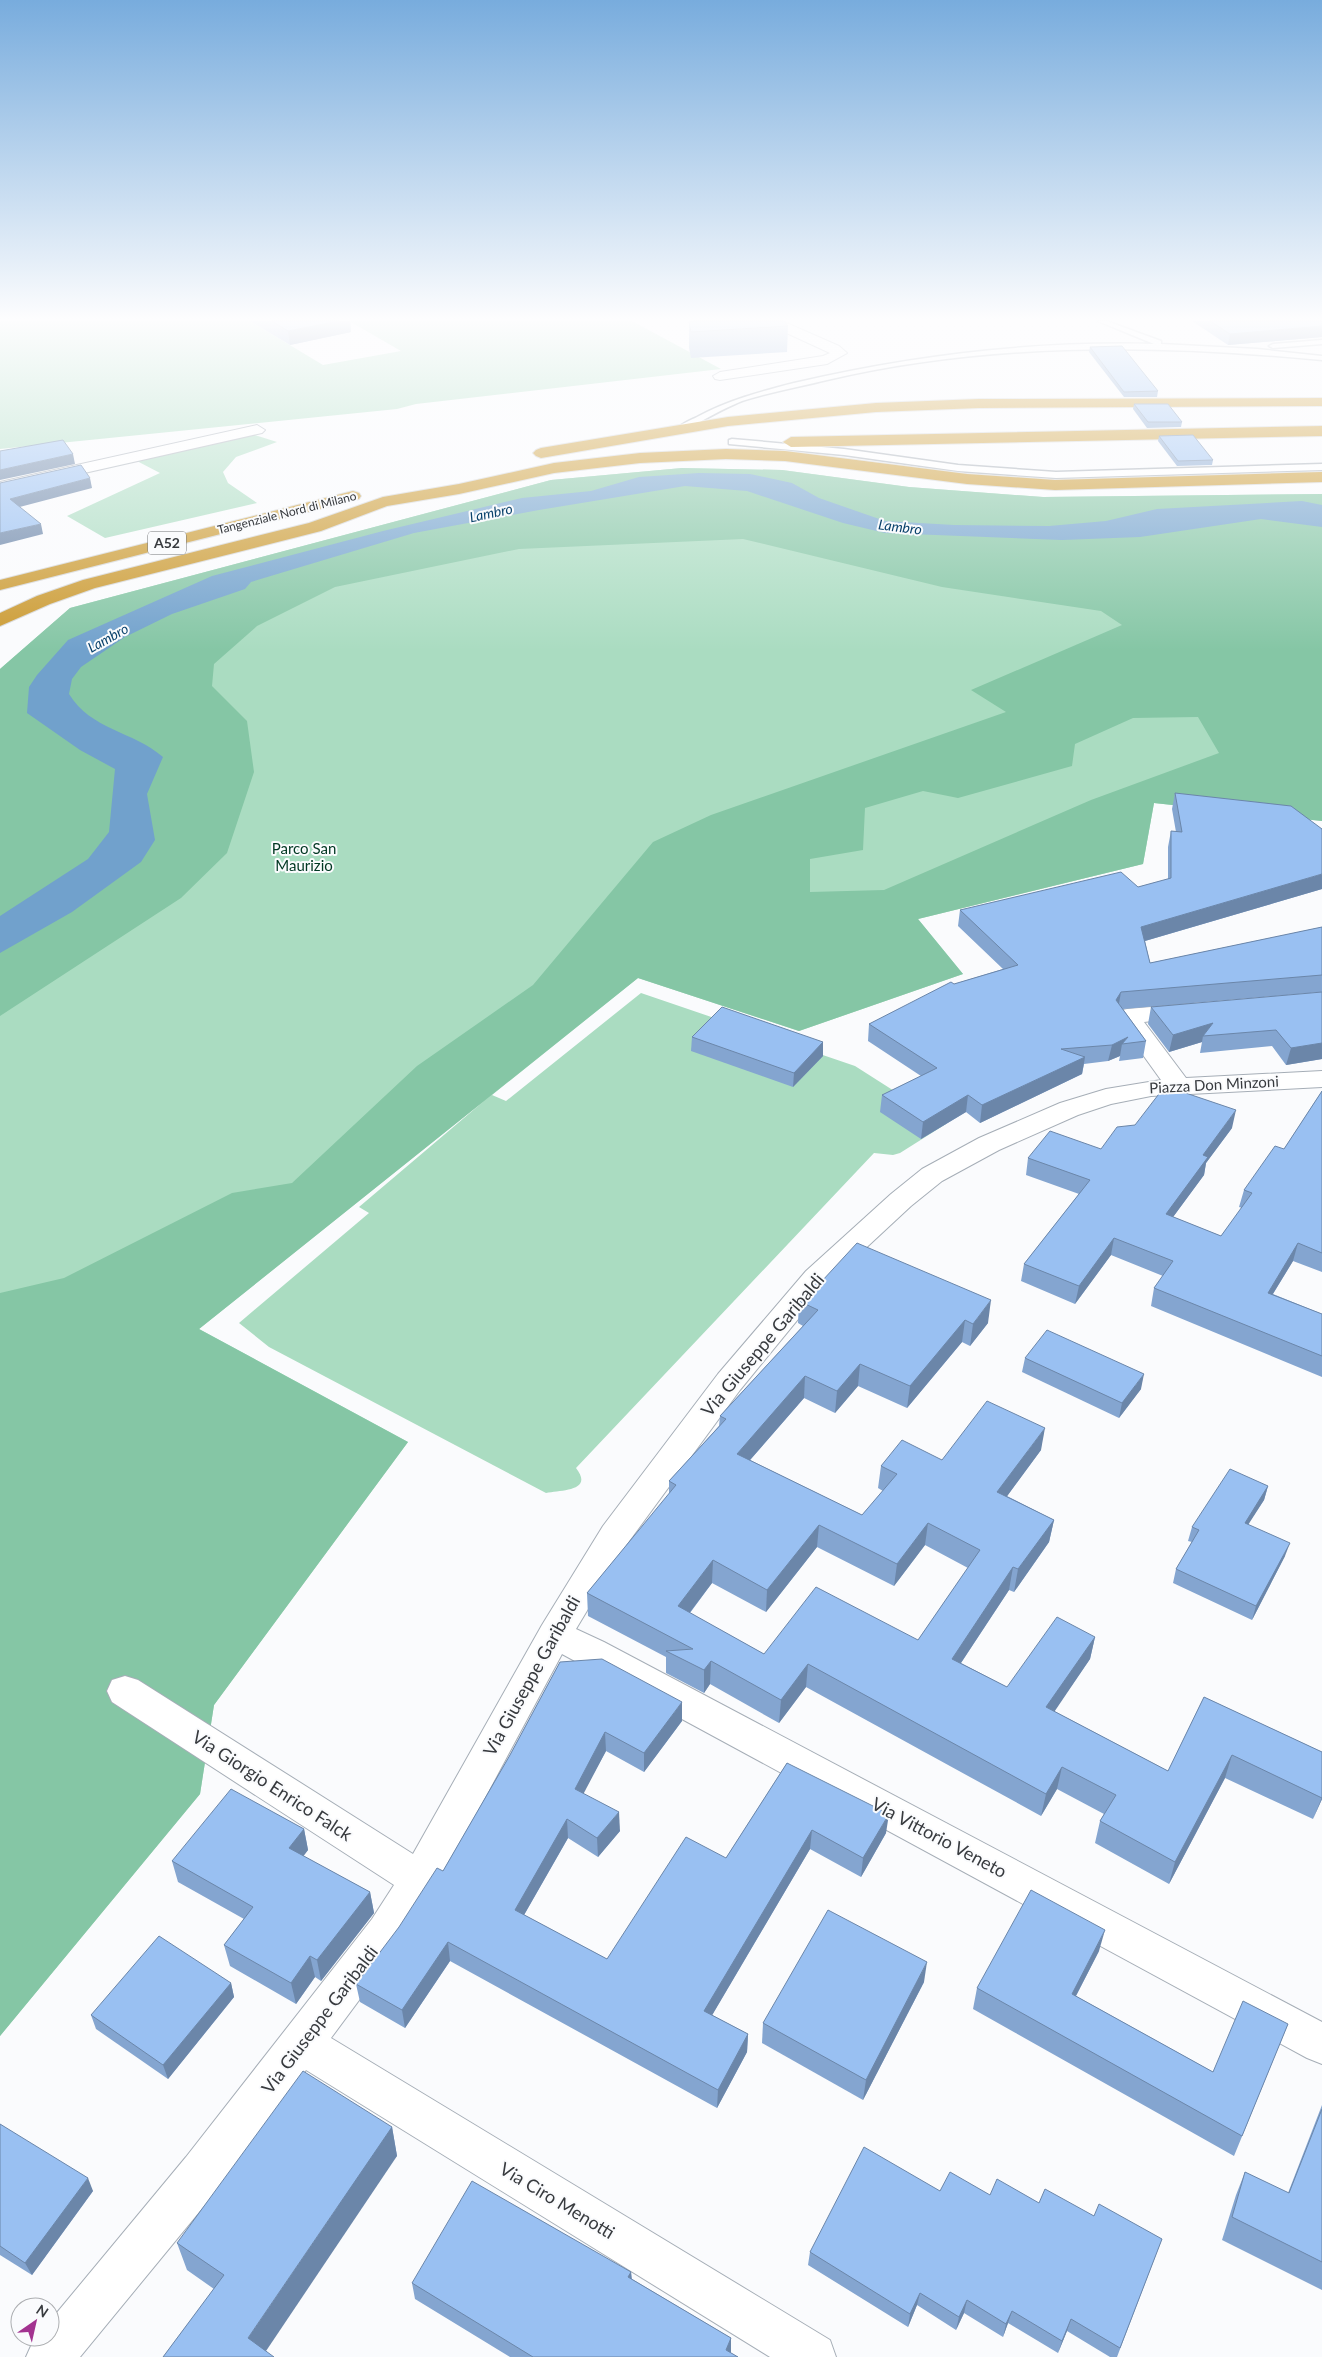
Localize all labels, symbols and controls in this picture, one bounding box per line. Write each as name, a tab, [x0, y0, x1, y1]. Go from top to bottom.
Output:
street label: Tangenziale Nord di Milano	[216, 488, 358, 537]
water label: Lambro	[468, 500, 514, 525]
water label: Lambro	[877, 515, 923, 538]
road number: A52	[148, 532, 186, 554]
water label: Lambro	[84, 620, 131, 656]
park label: Parco San Maurizio	[272, 839, 336, 874]
street label: Piazza Don Minzoni	[1149, 1072, 1279, 1096]
street label: Via Giuseppe Garibaldi	[696, 1268, 828, 1420]
street label: Via Giuseppe Garibaldi	[478, 1592, 584, 1759]
street label: Via Giorgio Enrico Falck	[188, 1725, 358, 1846]
street label: Via Vittorio Veneto	[868, 1792, 1011, 1882]
street label: Via Giuseppe Garibaldi	[256, 1941, 382, 2098]
street label: Via Ciro Menotti	[496, 2157, 619, 2243]
north arrow	[10, 2297, 60, 2347]
text: N	[33, 2301, 52, 2321]

